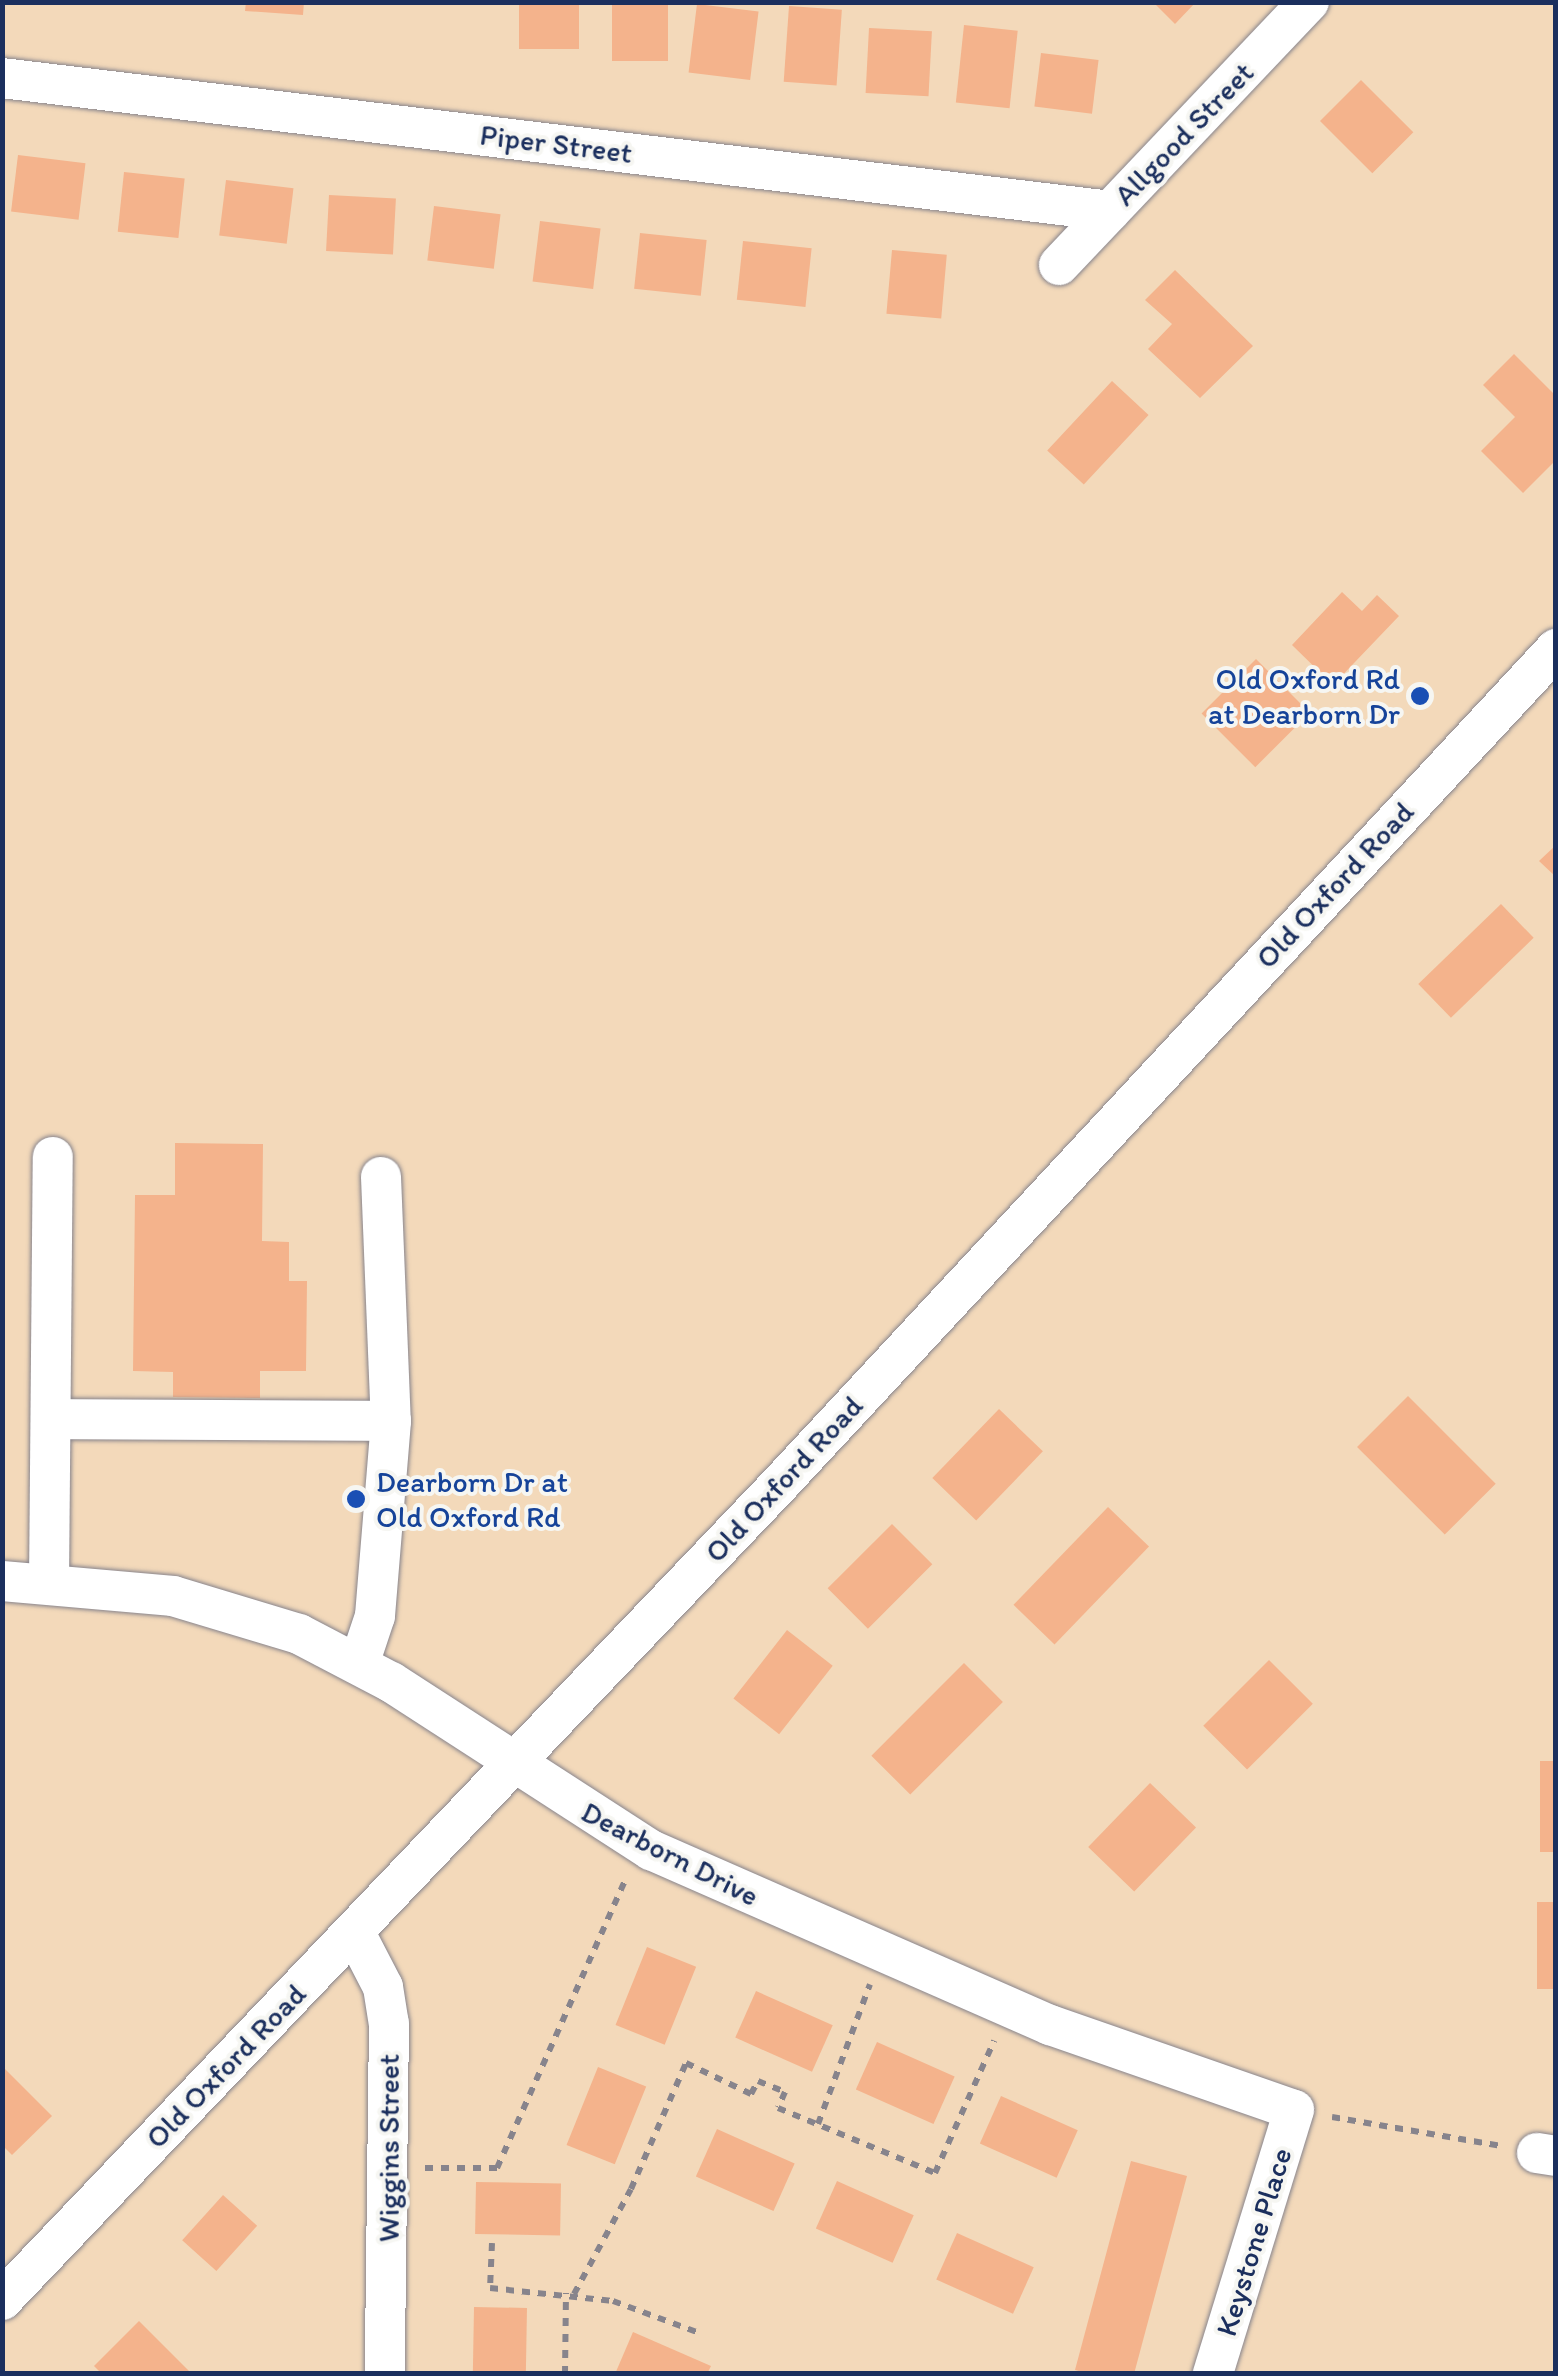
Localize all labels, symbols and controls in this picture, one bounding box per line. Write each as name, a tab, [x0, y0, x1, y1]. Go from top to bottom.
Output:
street label: Allgood Street	[1107, 55, 1261, 213]
street label: Piper Street	[478, 117, 634, 171]
place label: Old Oxford Rd at Dearborn Dr	[1207, 661, 1400, 732]
marker: Old Oxford Rd at Dearborn Dr	[1409, 685, 1431, 707]
street label: Old Oxford Road	[1248, 794, 1422, 976]
street label: Old Oxford Road	[697, 1388, 871, 1570]
place label: Dearborn Dr at Old Oxford Rd	[376, 1464, 569, 1534]
marker: Dearborn Dr at Old Oxford Rd	[345, 1488, 367, 1510]
street label: Dearborn Drive	[575, 1794, 765, 1914]
street label: Old Oxford Road	[138, 1976, 314, 2156]
street label: Wiggins Street	[371, 2054, 407, 2242]
street label: Keystone Place	[1208, 2144, 1300, 2340]

